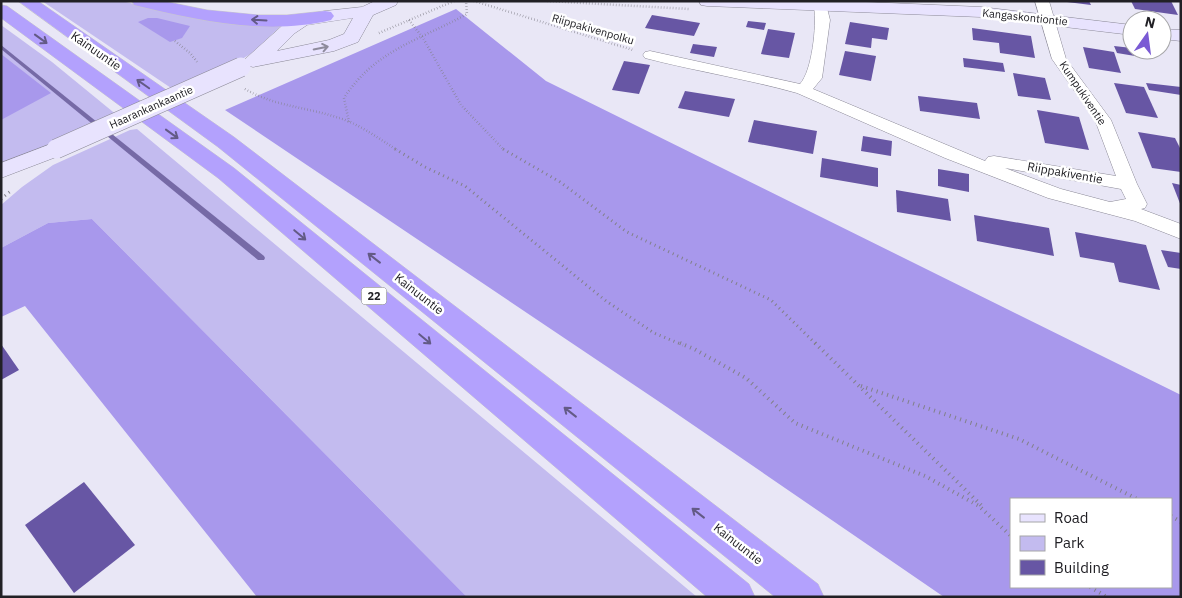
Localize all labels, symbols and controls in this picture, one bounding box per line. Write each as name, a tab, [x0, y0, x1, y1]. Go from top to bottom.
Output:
street label: Kangaskontiontie	[982, 6, 1068, 28]
north arrow	[1122, 10, 1172, 60]
street label: Riippakivenpolku	[550, 11, 636, 47]
text: N	[1143, 12, 1157, 32]
one-way arrow	[251, 15, 267, 24]
street label: Kainuuntie	[68, 28, 125, 74]
one-way arrow	[34, 34, 48, 44]
one-way arrow	[313, 43, 329, 52]
street label: Kumpukiventie	[1056, 58, 1110, 128]
one-way arrow	[136, 79, 150, 89]
street label: Haarankankaantie	[107, 82, 195, 132]
one-way arrow	[165, 129, 179, 139]
street label: Riippakiventie	[1026, 158, 1104, 187]
one-way arrow	[293, 229, 306, 240]
one-way arrow	[367, 253, 380, 264]
street label: Kainuuntie	[392, 270, 447, 318]
road number: 22	[362, 288, 386, 304]
one-way arrow	[418, 333, 431, 344]
one-way arrow	[564, 407, 577, 418]
legend	[1010, 498, 1172, 588]
one-way arrow	[692, 507, 705, 518]
text: Road	[1054, 508, 1089, 527]
street label: Kainuuntie	[711, 520, 766, 568]
text: Park	[1054, 533, 1084, 552]
text: Building	[1054, 558, 1109, 577]

